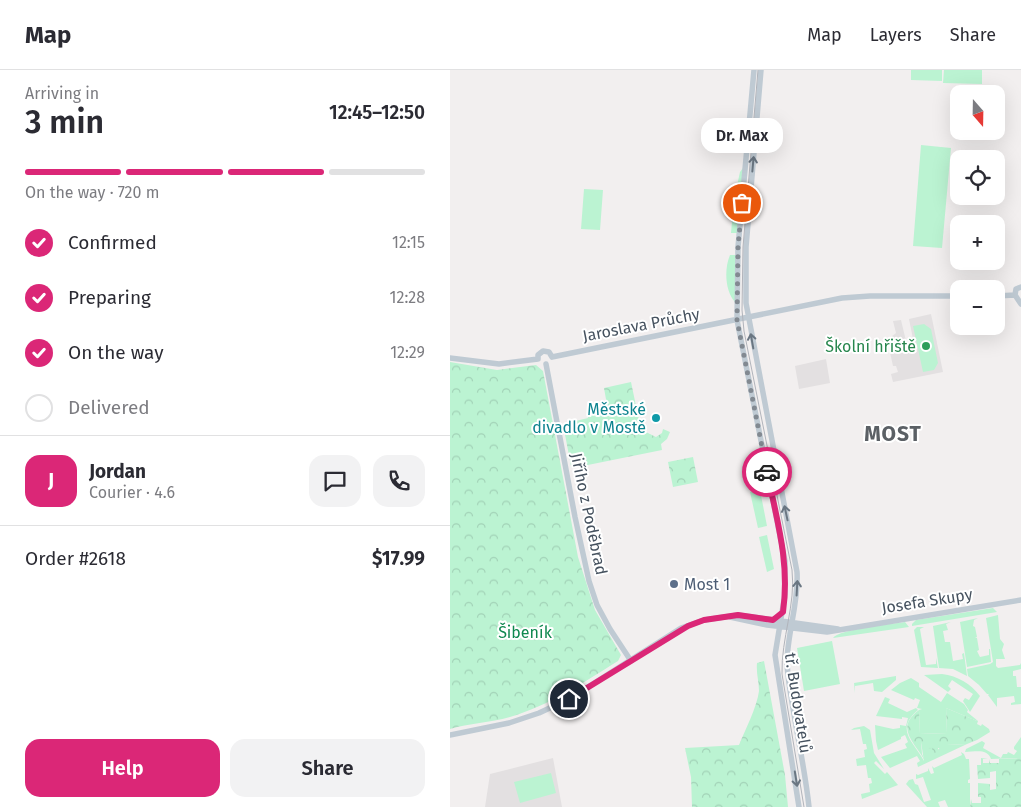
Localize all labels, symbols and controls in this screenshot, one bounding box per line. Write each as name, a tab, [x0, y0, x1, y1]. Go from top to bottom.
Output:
text: Map	[25, 21, 71, 49]
text: Map	[807, 24, 842, 46]
text: Layers	[870, 24, 922, 46]
text: Share	[950, 24, 996, 46]
text: Arriving in	[25, 84, 99, 103]
north arrow	[950, 85, 1005, 140]
map controls	[950, 85, 1005, 335]
text: 12:45–12:50	[329, 101, 425, 124]
text: 3 min	[25, 103, 104, 141]
callout: Dr. Max	[701, 118, 783, 153]
text: Dr. Max	[716, 126, 768, 145]
button: locate	[950, 150, 1005, 205]
one-way arrow	[748, 156, 758, 172]
pin	[721, 182, 763, 224]
text: On the way · 720 m	[25, 183, 159, 202]
icon: bag	[728, 189, 756, 217]
button: +	[950, 215, 1005, 270]
icon: check	[25, 229, 53, 257]
text: Confirmed	[68, 231, 157, 254]
text: 12:15	[392, 233, 425, 252]
button: −	[950, 280, 1005, 335]
icon: check	[25, 284, 53, 312]
text: Preparing	[68, 286, 151, 309]
text: 12:28	[390, 288, 425, 307]
street label: Jaroslava Průchy	[581, 304, 701, 346]
one-way arrow	[747, 333, 757, 349]
place label: Školní hřiště	[825, 336, 916, 356]
icon: check	[25, 339, 53, 367]
marker: Školní hřiště	[920, 340, 932, 352]
text: On the way	[68, 341, 164, 364]
text: 12:29	[390, 343, 425, 362]
text: Delivered	[68, 396, 150, 419]
place label: Městské divadlo v Mostě	[532, 400, 646, 437]
marker: Městské divadlo v Mostě	[650, 412, 662, 424]
district label: MOST	[864, 421, 922, 447]
courier	[742, 447, 792, 497]
street label: Jiřího z Poděbrad	[567, 451, 611, 577]
button: chat	[309, 455, 361, 507]
button: phone	[373, 455, 425, 507]
icon: car	[753, 458, 781, 486]
text: Jordan	[89, 460, 146, 483]
text: J	[48, 469, 54, 492]
text: Courier · 4.6	[89, 483, 175, 502]
one-way arrow	[781, 506, 790, 522]
text: Order #2618	[25, 547, 126, 570]
text: $17.99	[372, 547, 425, 570]
place label: Most 1	[684, 575, 730, 594]
marker: Most 1	[668, 578, 680, 590]
one-way arrow	[792, 580, 802, 596]
street label: Josefa Skupy	[880, 584, 974, 618]
park label: Šibeník	[498, 622, 553, 642]
street label: tř. Budovatelů	[781, 652, 815, 754]
pin	[548, 678, 590, 720]
icon: home	[555, 685, 583, 713]
button: Help	[25, 739, 220, 797]
button: Share	[230, 739, 425, 797]
one-way arrow	[791, 771, 801, 787]

